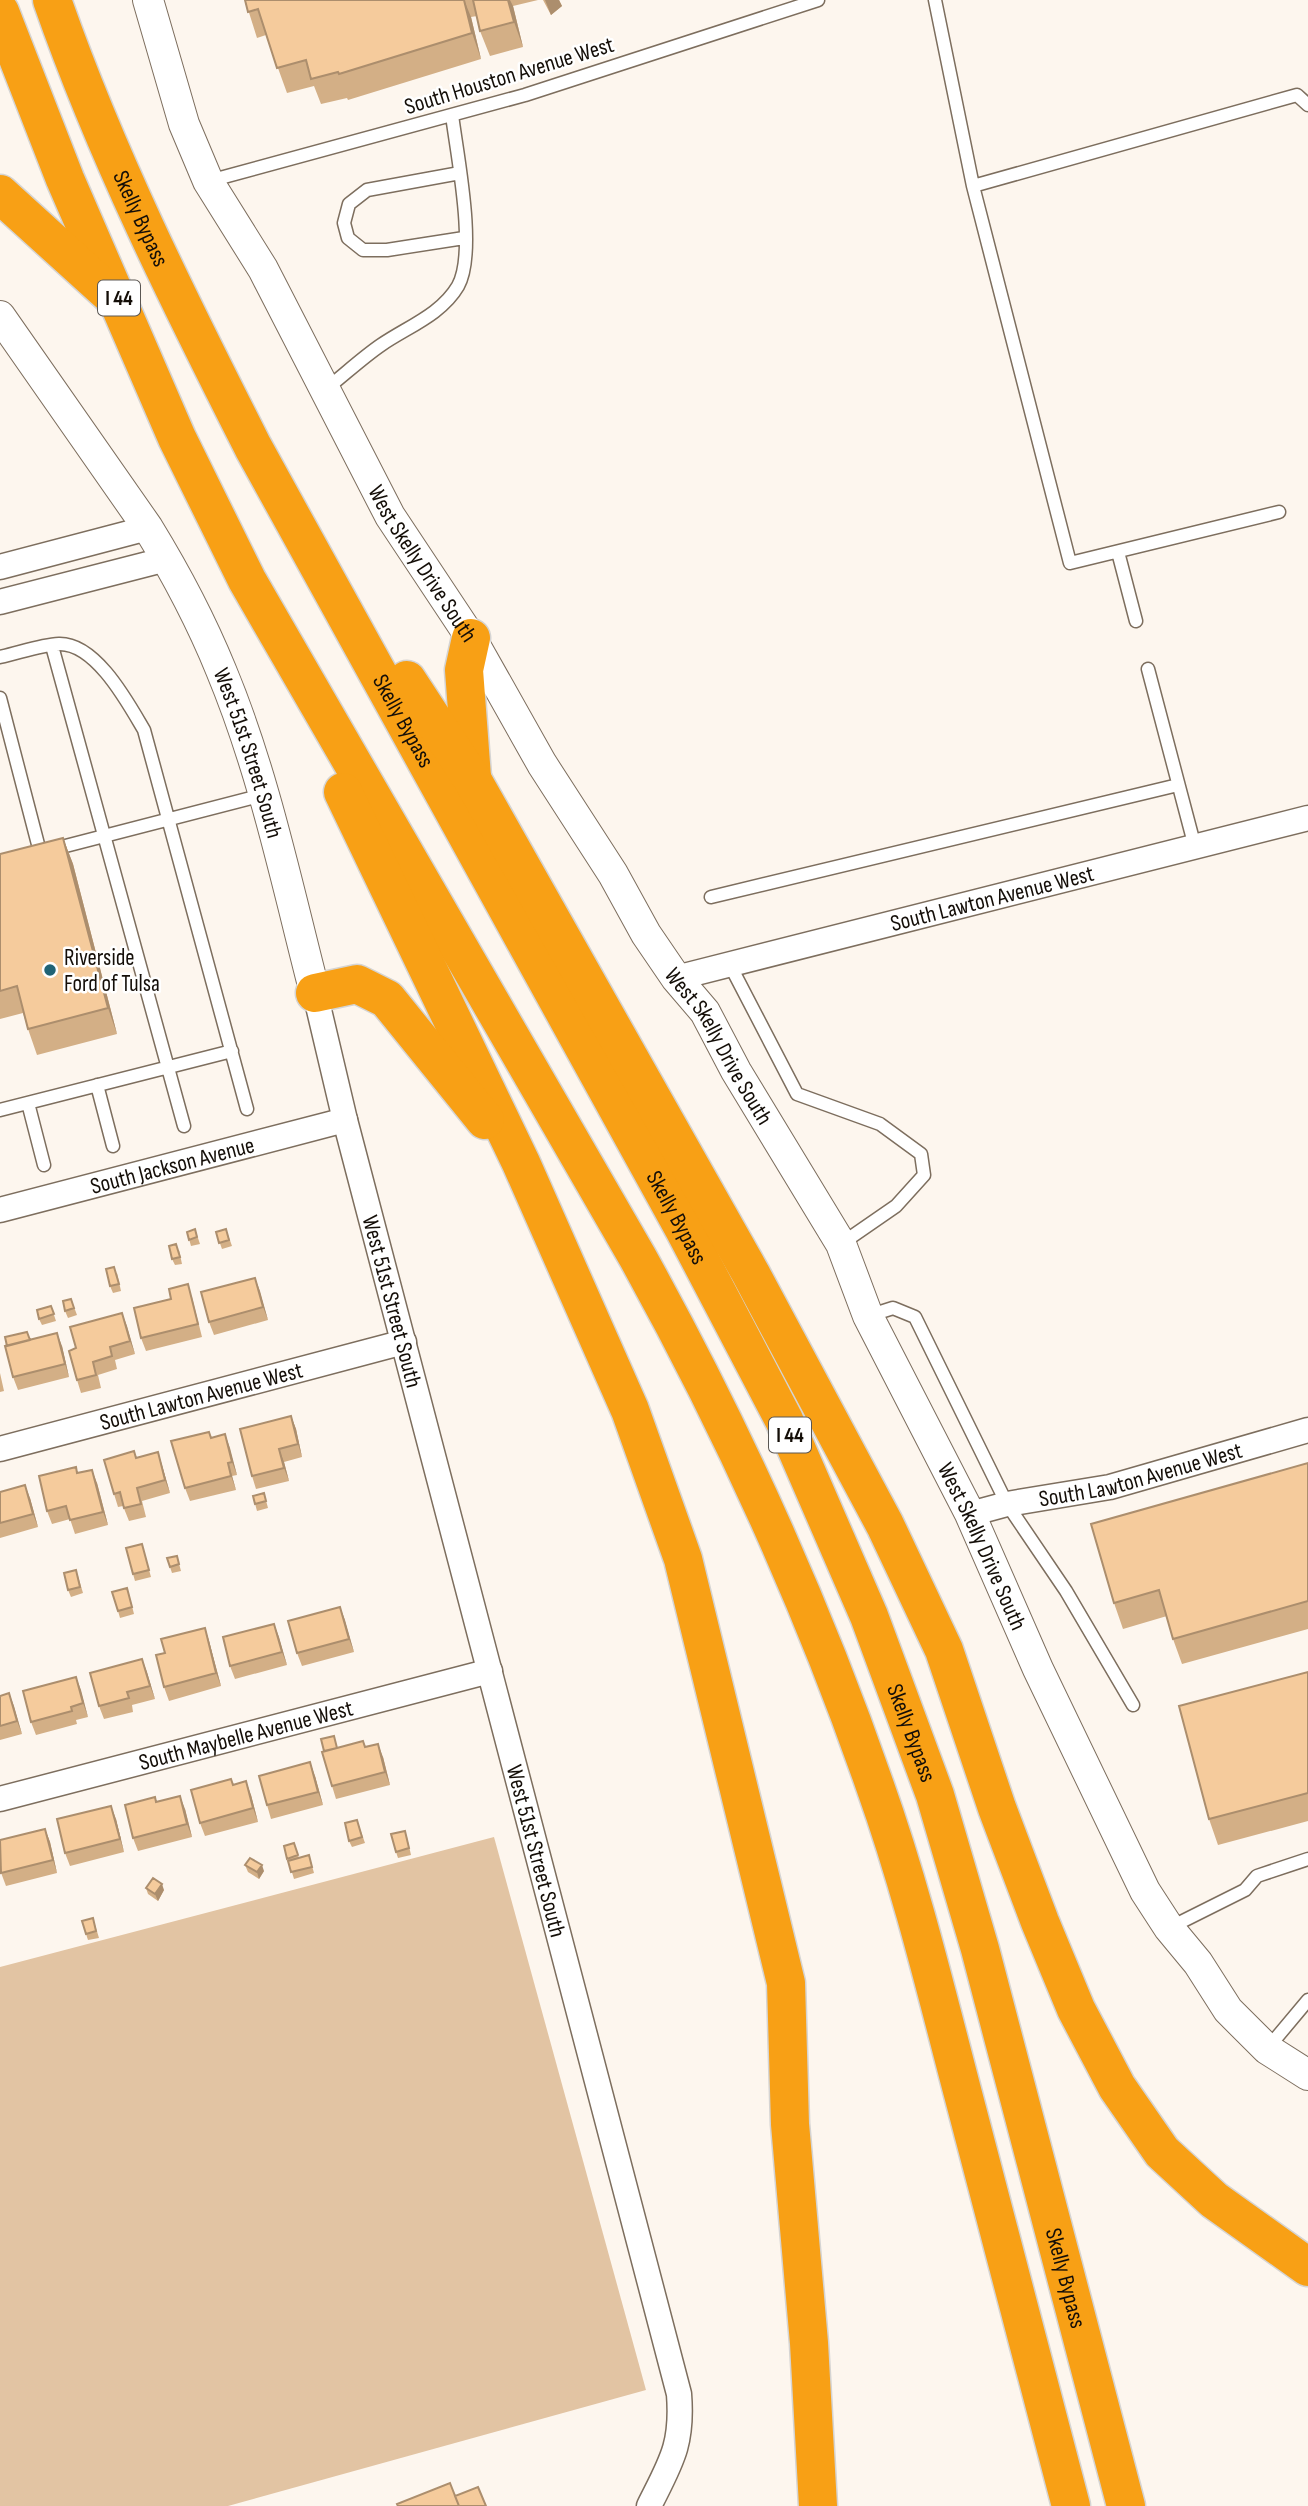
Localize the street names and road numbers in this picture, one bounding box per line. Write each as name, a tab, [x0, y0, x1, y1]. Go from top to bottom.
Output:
street label: South Houston Avenue West	[401, 31, 617, 121]
street label: Skelly Bypass	[106, 167, 174, 271]
road number: I 44	[98, 280, 140, 316]
street label: West Skelly Drive South	[362, 481, 483, 648]
street label: West 51st Street South	[207, 664, 288, 841]
street label: Skelly Bypass	[366, 670, 440, 773]
street label: South Lawton Avenue West	[888, 860, 1097, 938]
street label: West Skelly Drive South	[658, 963, 778, 1130]
street label: South Jackson Avenue	[87, 1131, 258, 1201]
street label: Skelly Bypass	[640, 1166, 713, 1269]
street label: West 51st Street South	[356, 1212, 428, 1391]
street label: South Lawton Avenue West	[97, 1356, 306, 1437]
road number: I 44	[769, 1418, 811, 1452]
street label: South Lawton Avenue West	[1037, 1437, 1245, 1514]
street label: West Skelly Drive South	[931, 1458, 1032, 1635]
street label: Skelly Bypass	[880, 1680, 942, 1786]
street label: South Maybelle Avenue West	[136, 1694, 356, 1777]
street label: West 51st Street South	[500, 1762, 572, 1940]
street label: Skelly Bypass	[1039, 2225, 1092, 2331]

